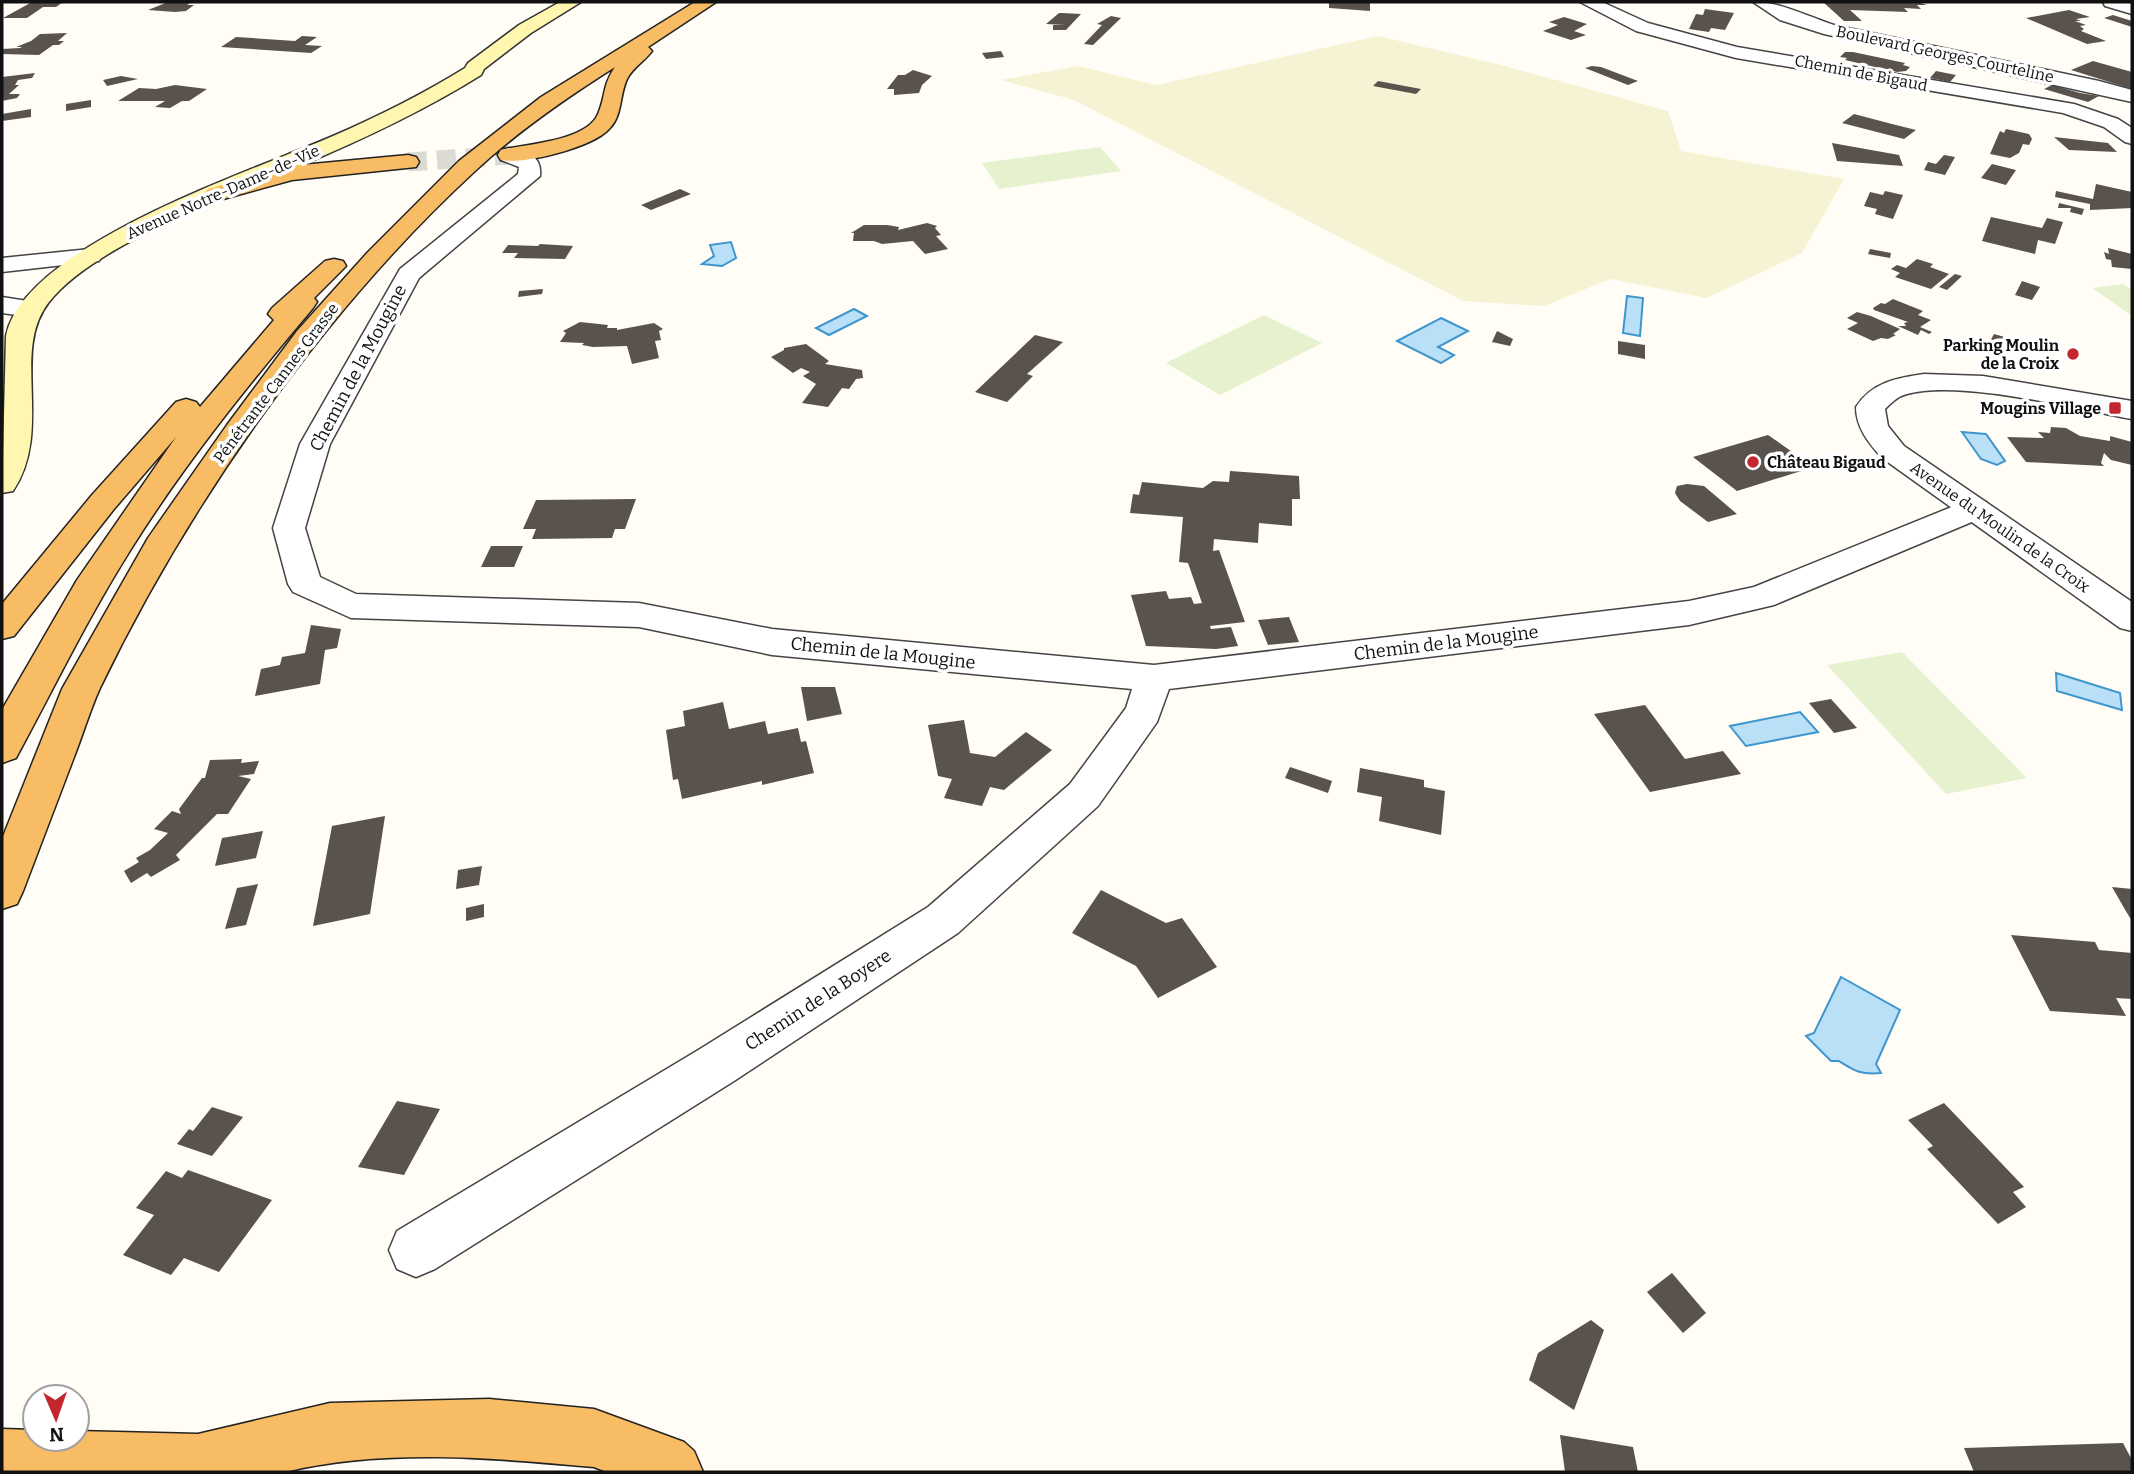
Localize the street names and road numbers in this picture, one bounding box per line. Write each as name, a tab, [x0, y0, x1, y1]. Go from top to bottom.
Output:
street label: Boulevard Georges Courteline	[1834, 22, 2056, 86]
street label: Chemin de Bigaud	[1793, 51, 1930, 95]
street label: Avenue Notre-Dame-de-Vie	[123, 141, 323, 243]
street label: Chemin de la Mougine	[305, 281, 411, 455]
street label: Pénétrante Cannes Grasse	[210, 299, 342, 467]
street label: Avenue du Moulin de la Croix	[1907, 458, 2094, 596]
street label: Chemin de la Mougine	[1352, 621, 1540, 665]
street label: Chemin de la Mougine	[789, 632, 977, 674]
street label: Chemin de la Boyere	[741, 945, 895, 1055]

